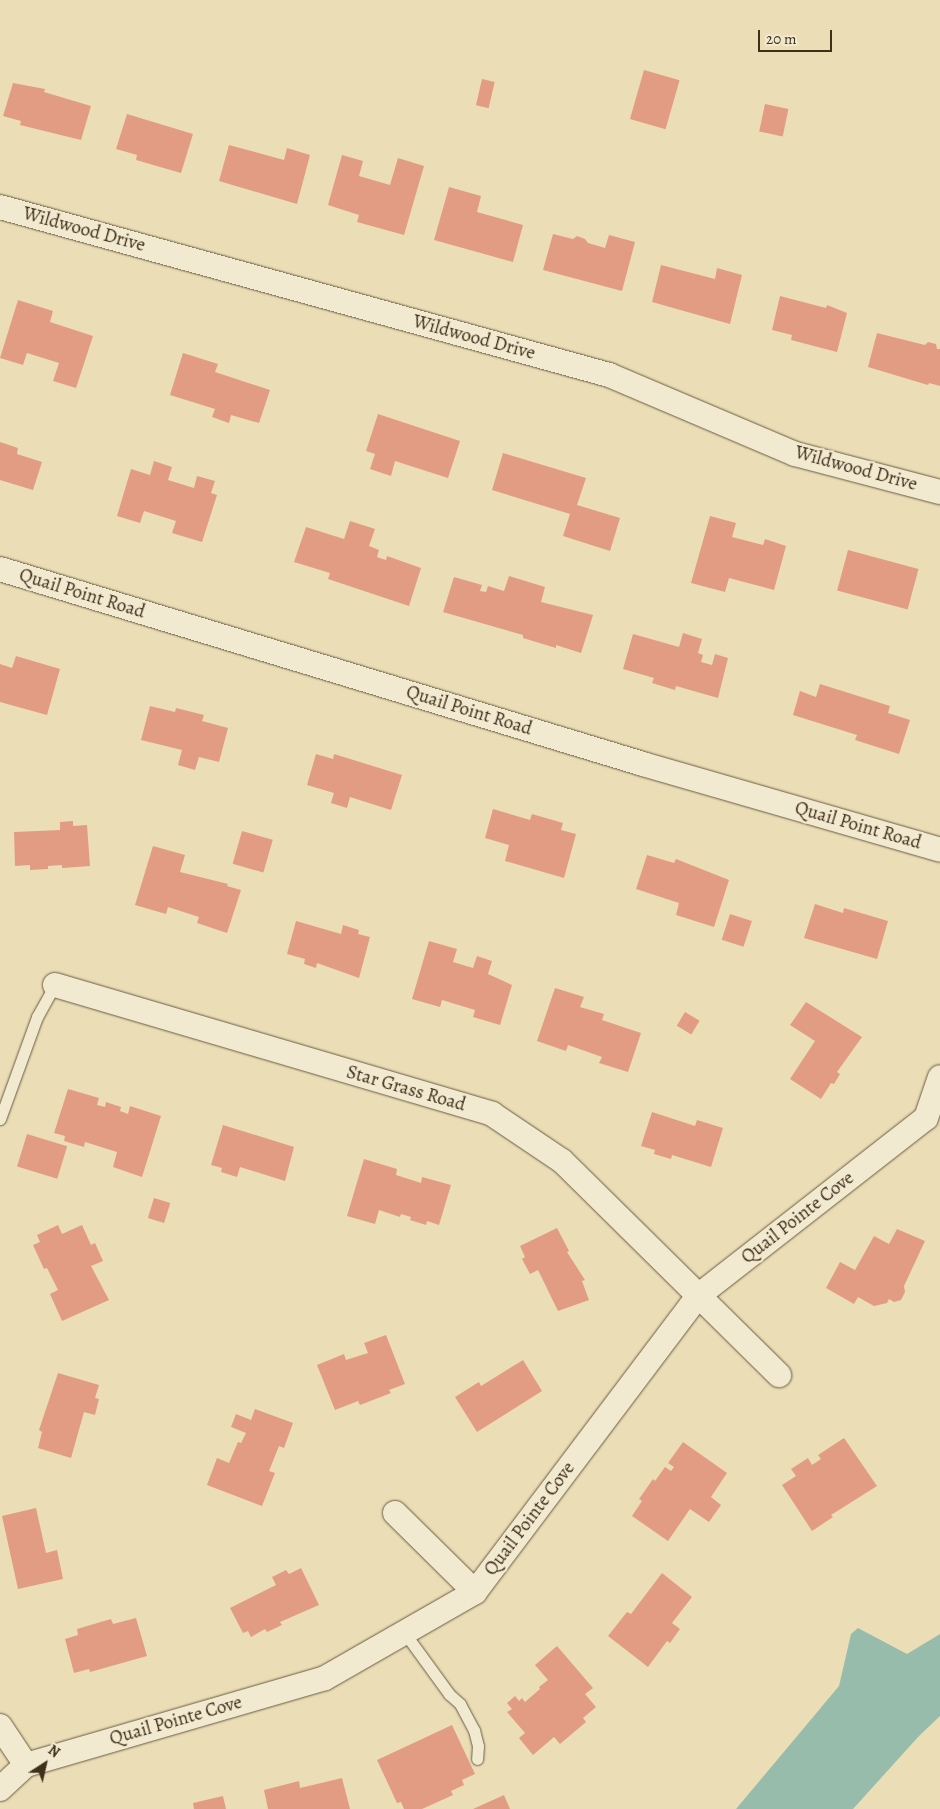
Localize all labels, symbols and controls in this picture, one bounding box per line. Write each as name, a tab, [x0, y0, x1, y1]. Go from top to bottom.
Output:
scale bar	[760, 20, 834, 52]
text: 20 m	[766, 29, 797, 49]
street label: Wildwood Drive	[20, 203, 148, 257]
street label: Wildwood Drive	[410, 311, 538, 365]
street label: Wildwood Drive	[792, 442, 920, 496]
street label: Quail Point Road	[16, 564, 148, 624]
street label: Quail Point Road	[403, 681, 535, 741]
street label: Quail Point Road	[792, 797, 924, 855]
street label: Star Grass Road	[344, 1061, 468, 1117]
street label: Quail Pointe Cove	[737, 1167, 859, 1269]
street label: Quail Pointe Cove	[480, 1457, 580, 1581]
street label: Quail Pointe Cove	[107, 1691, 245, 1751]
north arrow	[20, 1739, 70, 1789]
text: N	[44, 1741, 64, 1762]

